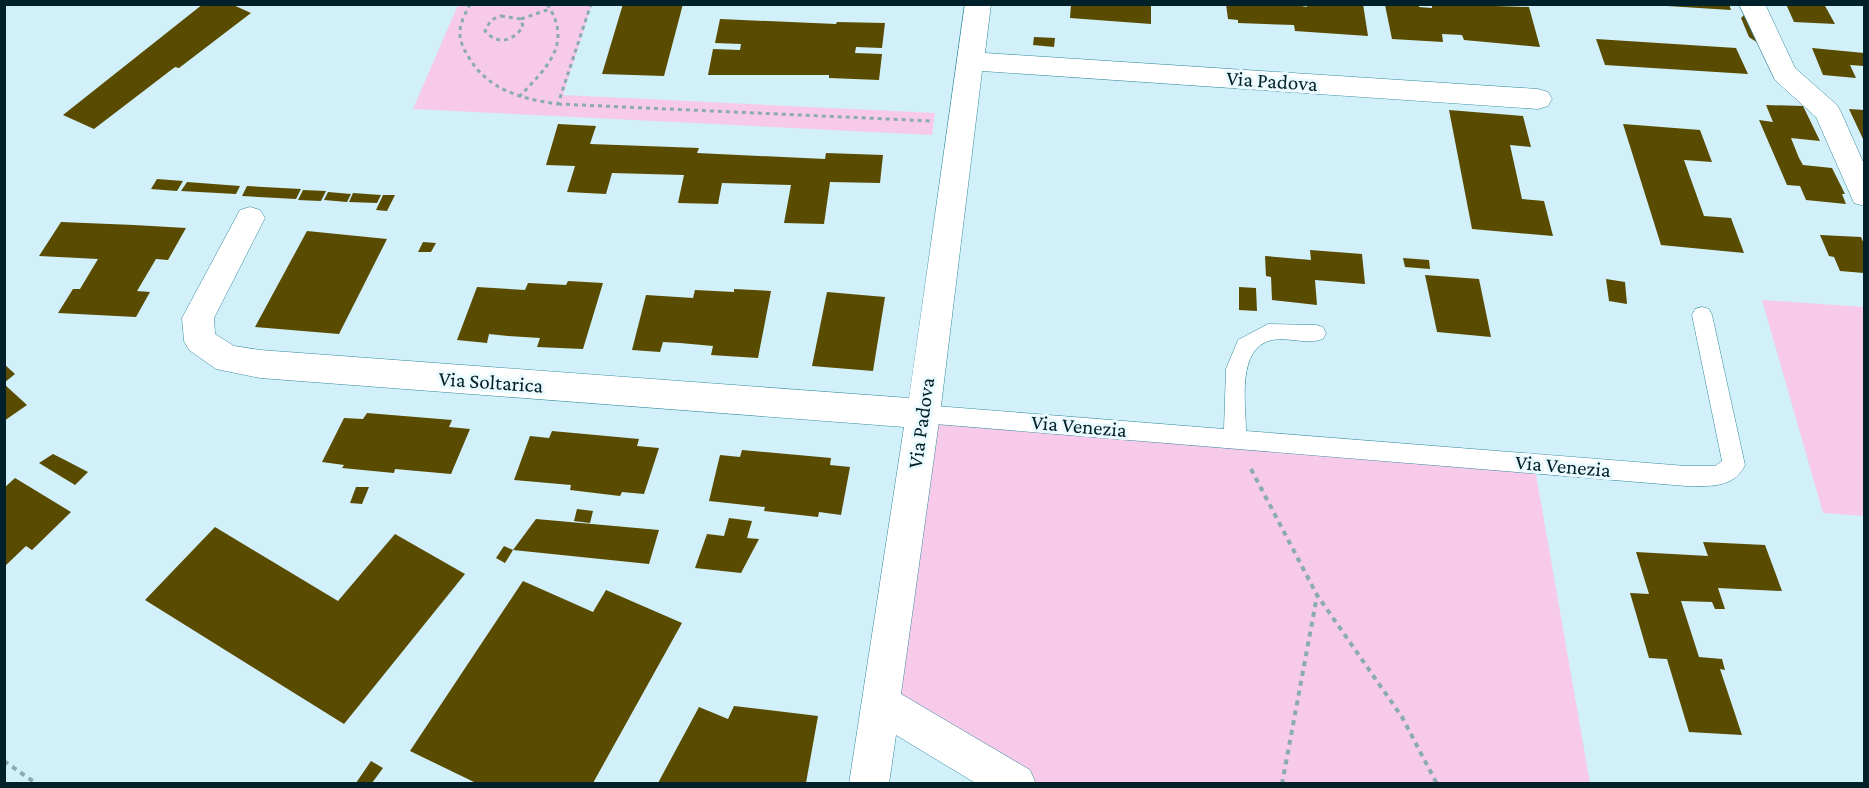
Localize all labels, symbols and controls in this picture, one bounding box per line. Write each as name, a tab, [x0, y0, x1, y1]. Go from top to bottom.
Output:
street label: Via Padova	[1226, 66, 1319, 96]
street label: Via Soltarica	[438, 366, 544, 398]
street label: Via Padova	[903, 376, 939, 470]
street label: Via Venezia	[1030, 410, 1128, 442]
street label: Via Venezia	[1514, 450, 1612, 482]

